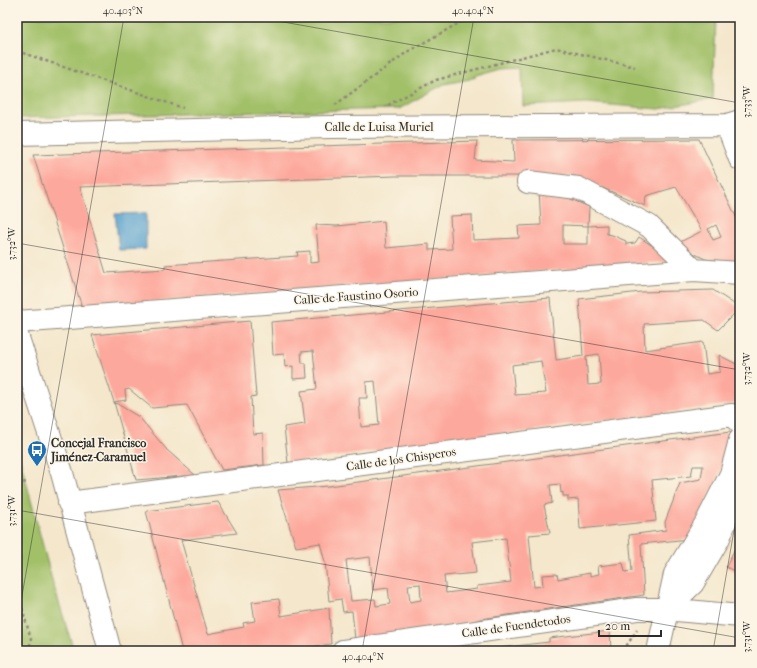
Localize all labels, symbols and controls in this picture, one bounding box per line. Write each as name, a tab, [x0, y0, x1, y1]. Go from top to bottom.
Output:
text: 40.403°N	[103, 5, 144, 17]
text: 40.404°N	[452, 5, 494, 17]
text: 3.733°W	[741, 85, 753, 118]
street label: Calle de Luisa Muriel	[324, 120, 434, 134]
text: 3.732°W	[6, 226, 18, 261]
street label: Calle de Faustino Osorio	[293, 285, 419, 307]
text: 3.732°W	[741, 351, 753, 386]
place label: Concejal Francisco Jiménez-Caramuel	[49, 436, 147, 465]
bus stop icon: Concejal Francisco Jiménez-Caramuel	[26, 439, 48, 467]
street label: Calle de los Chisperos	[345, 444, 457, 474]
text: 3.731°W	[6, 494, 18, 527]
street label: Calle de Fuendetodos	[461, 611, 572, 641]
scale bar	[599, 612, 661, 638]
text: 20 m	[605, 619, 630, 633]
text: 3.731°W	[741, 620, 753, 653]
text: 40.404°N	[342, 651, 384, 663]

